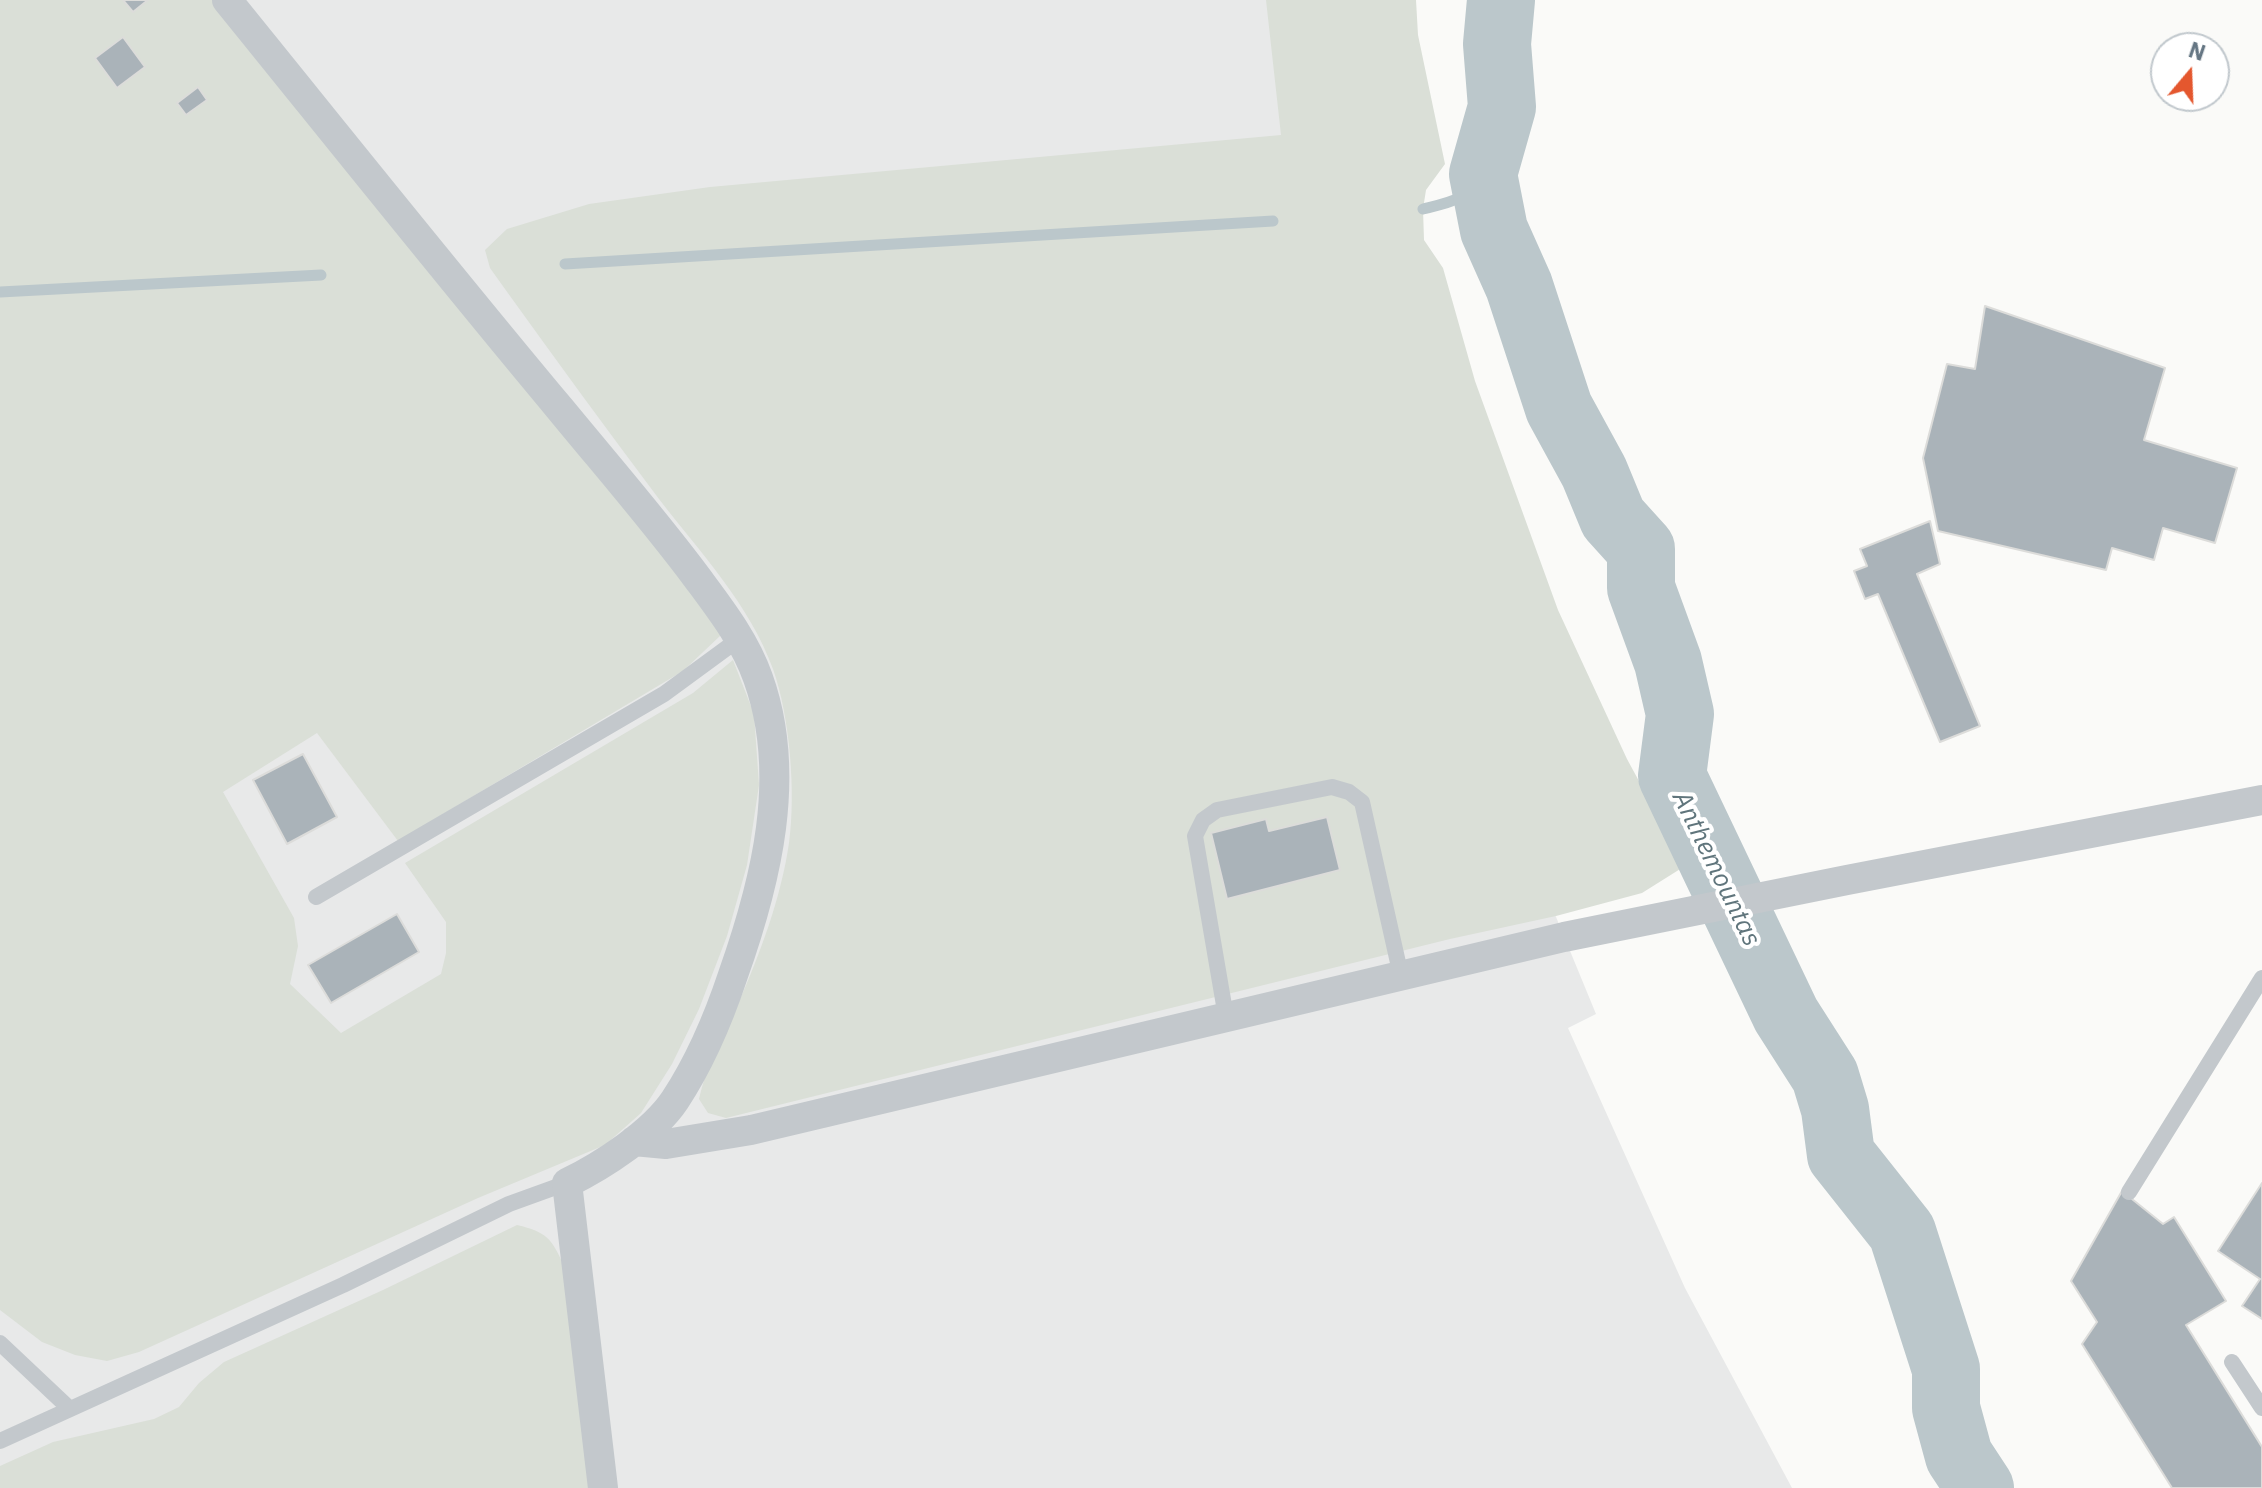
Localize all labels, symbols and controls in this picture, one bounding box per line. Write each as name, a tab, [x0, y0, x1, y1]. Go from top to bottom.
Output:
north arrow	[2150, 32, 2230, 112]
text: N	[2185, 34, 2210, 67]
water label: Anthemountas	[1665, 786, 1767, 952]

